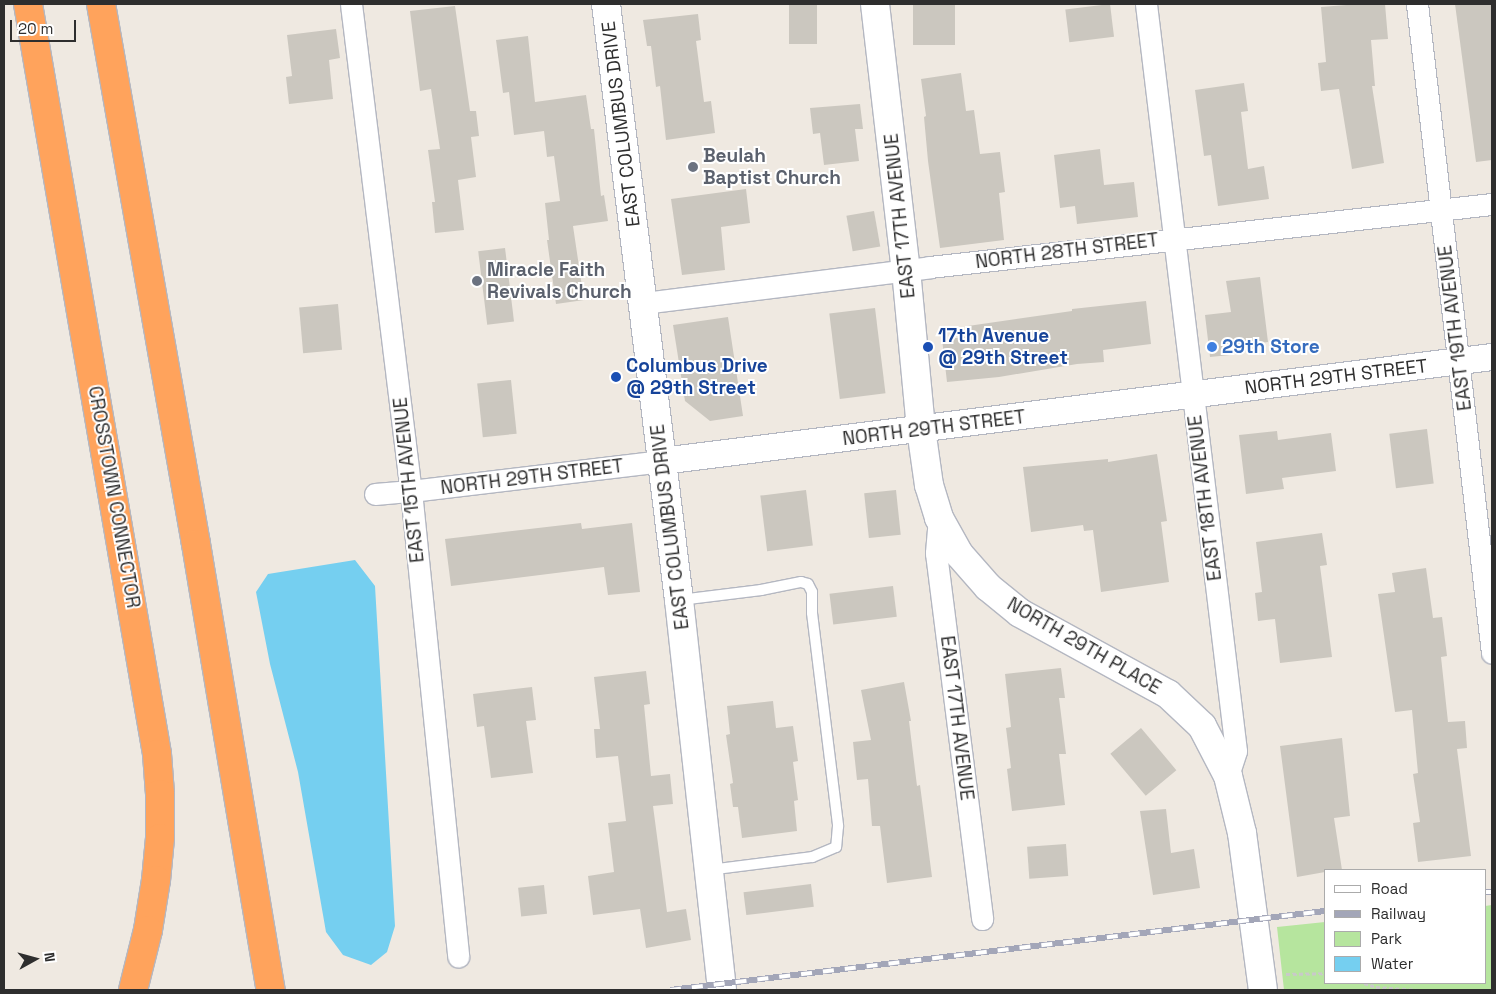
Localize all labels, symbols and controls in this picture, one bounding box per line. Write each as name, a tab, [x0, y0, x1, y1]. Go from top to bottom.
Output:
scale bar	[12, 10, 79, 42]
text: 20 m	[18, 19, 53, 38]
street label: EAST COLUMBUS DRIVE	[597, 20, 645, 228]
street label: EAST 17TH AVENUE	[880, 132, 920, 300]
place label: Beulah Baptist Church	[703, 145, 841, 189]
marker: Beulah Baptist Church	[687, 161, 699, 173]
street label: NORTH 28TH STREET	[974, 228, 1160, 274]
street label: EAST 19TH AVENUE	[1433, 244, 1477, 412]
place label: Miracle Faith Revivals Church	[487, 259, 632, 303]
marker: Miracle Faith Revivals Church	[471, 275, 483, 287]
place label: 17th Avenue @ 29th Street	[938, 325, 1068, 369]
place label: 29th Store	[1222, 336, 1320, 358]
marker: 17th Avenue @ 29th Street	[922, 341, 934, 353]
marker: 29th Store	[1206, 341, 1218, 353]
street label: NORTH 29TH STREET	[1243, 354, 1429, 400]
place label: Columbus Drive @ 29th Street	[626, 355, 768, 399]
marker: Columbus Drive @ 29th Street	[610, 371, 622, 383]
street label: CROSSTOWN CONNECTOR	[83, 384, 145, 610]
street label: EAST 15TH AVENUE	[389, 396, 429, 564]
street label: NORTH 29TH STREET	[841, 405, 1027, 451]
street label: EAST 18TH AVENUE	[1183, 414, 1227, 582]
street label: EAST COLUMBUS DRIVE	[646, 423, 694, 631]
street label: NORTH 29TH STREET	[439, 454, 625, 500]
street label: NORTH 29TH PLACE	[1003, 593, 1165, 699]
street label: EAST 17TH AVENUE	[936, 634, 978, 802]
legend	[1324, 869, 1486, 984]
text: Road	[1371, 879, 1408, 898]
text: Railway	[1371, 904, 1426, 923]
text: Park	[1371, 929, 1402, 948]
north arrow	[10, 934, 60, 984]
text: N	[40, 951, 59, 963]
text: Water	[1371, 954, 1413, 973]

